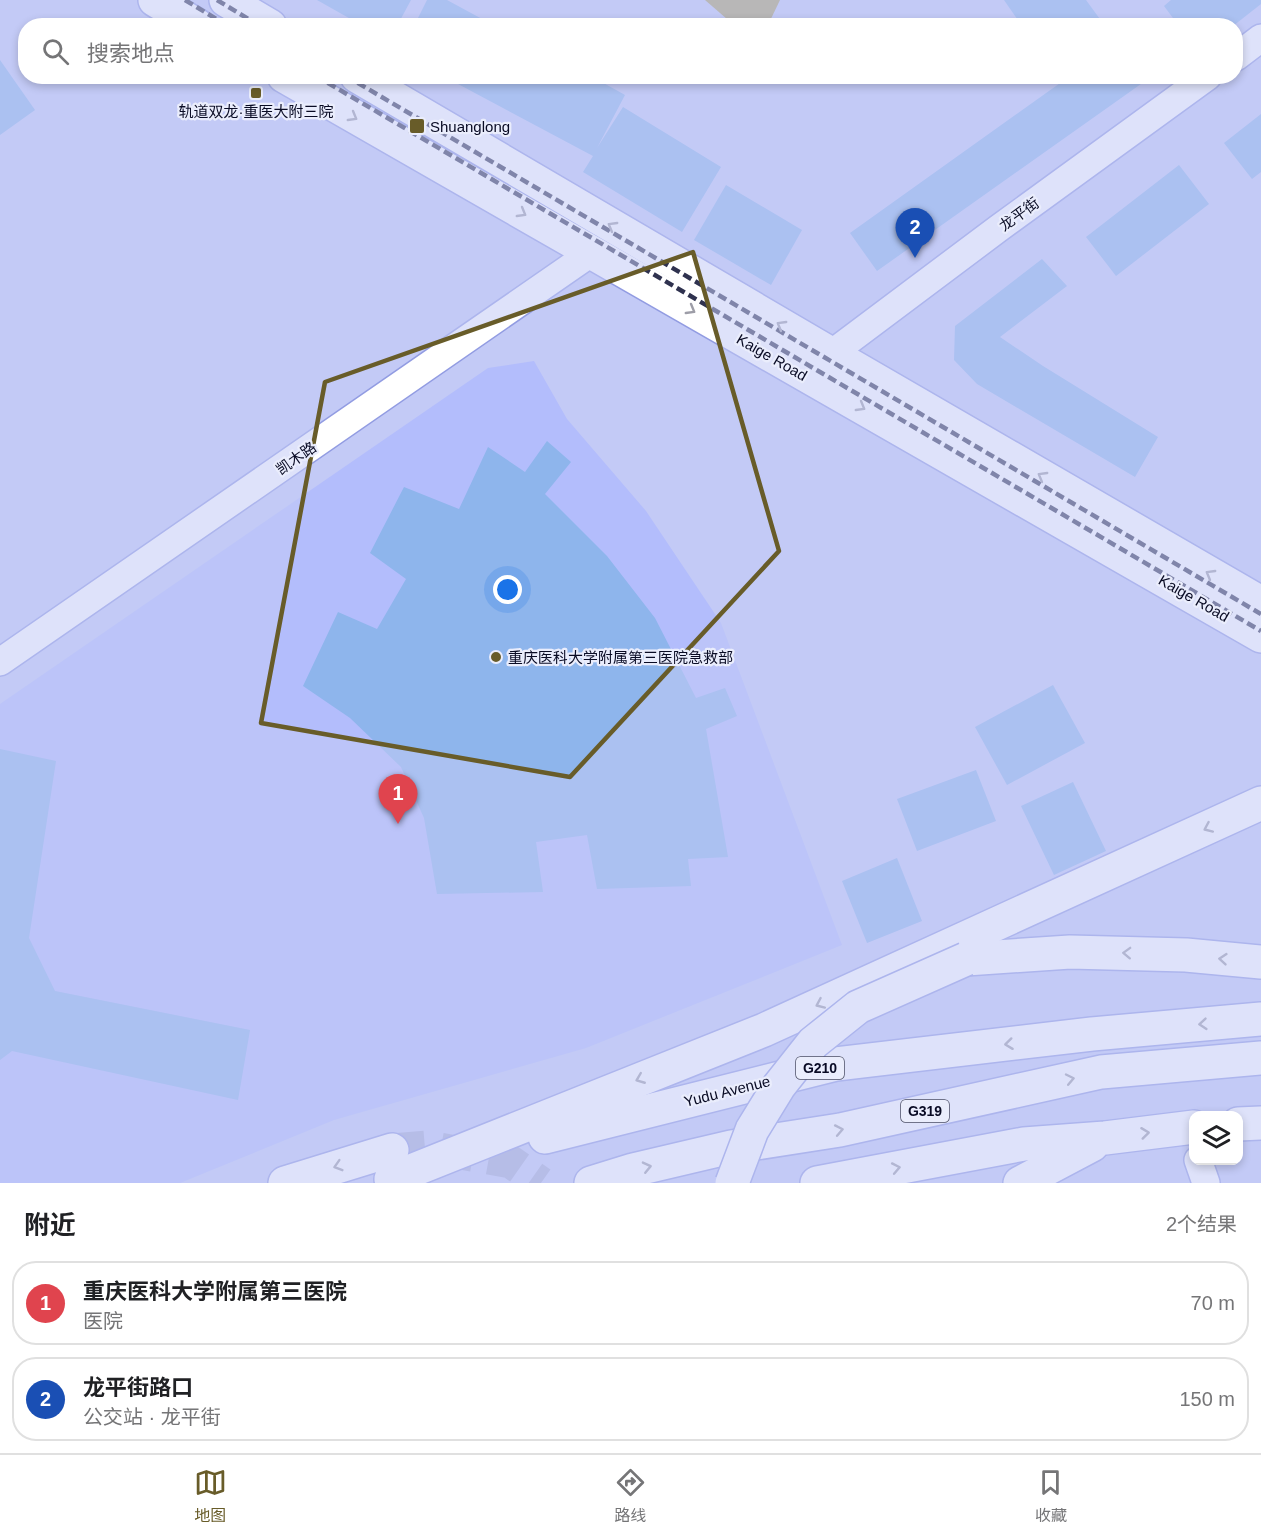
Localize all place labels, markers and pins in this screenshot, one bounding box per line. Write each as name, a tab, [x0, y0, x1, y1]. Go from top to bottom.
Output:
marker: 轨道双龙·重医大附三院	[249, 86, 263, 100]
place label: 轨道双龙·重医大附三院	[179, 103, 334, 120]
marker: Shuanglong	[408, 117, 426, 135]
place label: Shuanglong	[430, 118, 510, 135]
pin: 2	[896, 208, 934, 258]
place label: 重庆医科大学附属第三医院急救部	[508, 649, 733, 666]
marker: 重庆医科大学附属第三医院急救部	[489, 650, 503, 664]
pin: 1	[378, 774, 418, 824]

